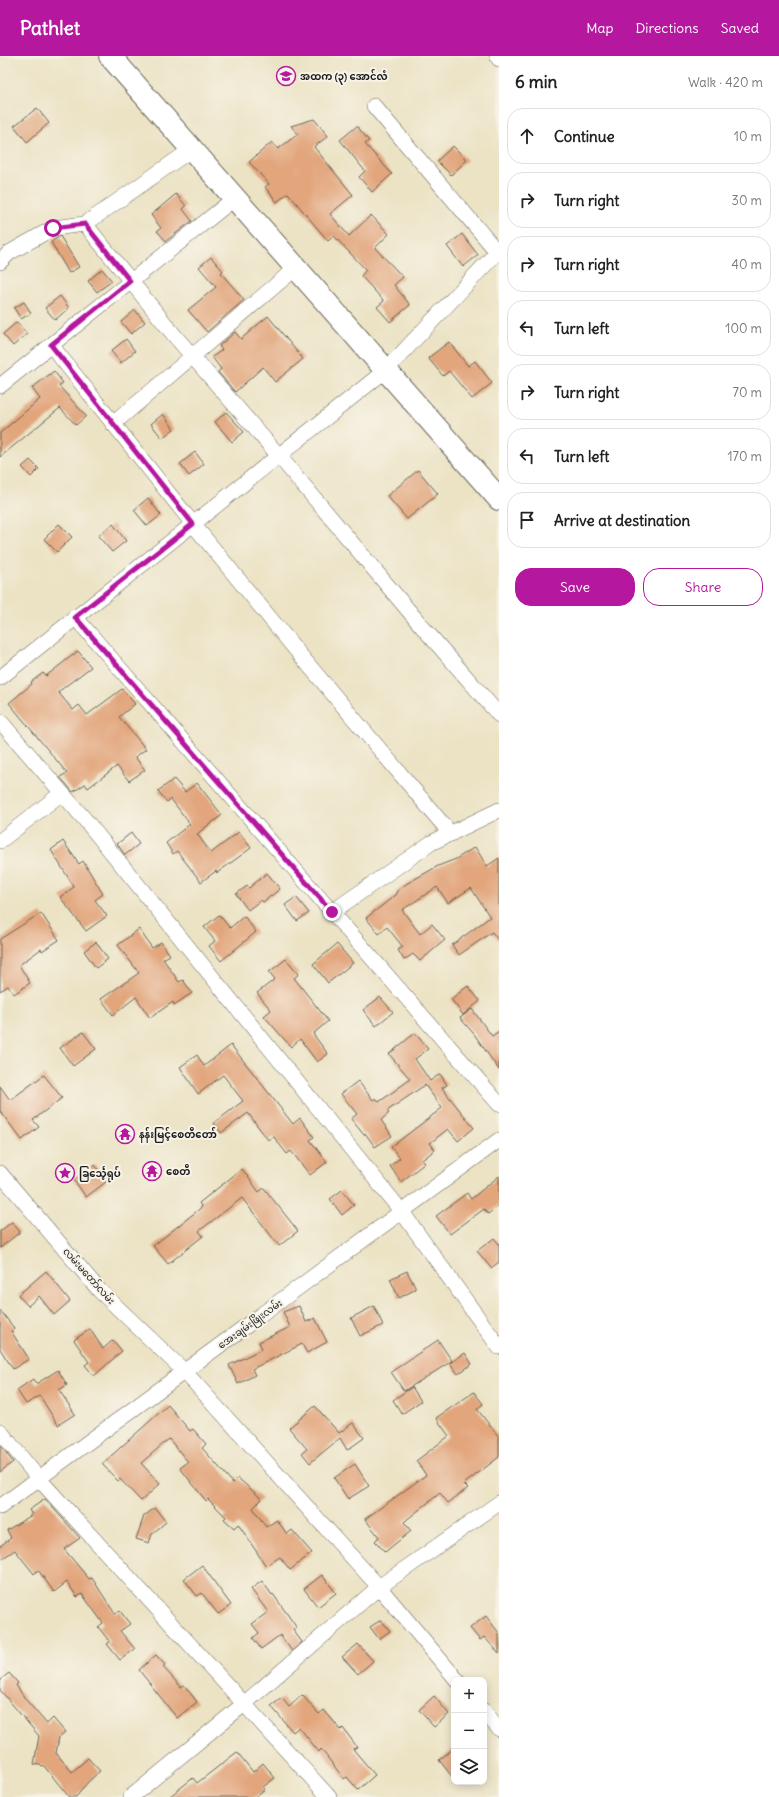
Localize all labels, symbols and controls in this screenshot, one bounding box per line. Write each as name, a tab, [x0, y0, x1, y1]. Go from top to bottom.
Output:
text: Pathlet	[20, 16, 80, 40]
text: Map	[586, 19, 613, 37]
text: Directions	[635, 19, 699, 37]
text: Saved	[721, 19, 759, 37]
school or university icon: အထက (၃) အောင်လံ	[275, 65, 297, 87]
place label: အထက (၃) အောင်လံ	[300, 69, 388, 85]
text: 6 min	[515, 71, 557, 93]
text: Walk · 420 m	[688, 74, 763, 91]
icon: ahead	[516, 125, 538, 147]
text: Continue	[554, 127, 615, 146]
text: 10 m	[734, 128, 762, 145]
icon: right	[516, 189, 538, 211]
text: Turn right	[554, 191, 619, 210]
text: 30 m	[732, 192, 762, 209]
route start	[44, 219, 62, 237]
icon: right	[516, 253, 538, 275]
text: Turn right	[554, 255, 619, 274]
text: 40 m	[731, 256, 762, 273]
icon: left	[516, 317, 538, 339]
text: Turn left	[554, 319, 609, 338]
text: 100 m	[725, 320, 762, 337]
icon: right	[516, 381, 538, 403]
text: Turn right	[554, 383, 619, 402]
text: 70 m	[733, 384, 762, 401]
icon: left	[516, 445, 538, 467]
text: Turn left	[554, 447, 609, 466]
text: 170 m	[727, 448, 762, 465]
icon: arrive	[516, 509, 538, 531]
text: Arrive at destination	[554, 511, 690, 530]
button: Save	[515, 568, 635, 606]
button: Share	[643, 568, 763, 606]
route end	[323, 903, 341, 921]
temple icon: နန်းမြင့်စေတီတော်	[114, 1123, 136, 1145]
place label: နန်းမြင့်စေတီတော်	[139, 1127, 217, 1143]
temple icon: စေတီ	[141, 1160, 163, 1182]
place icon: ခြင်္သေ့ရုပ်	[54, 1162, 76, 1184]
place label: စေတီ	[166, 1164, 190, 1178]
place label: ခြင်္သေ့ရုပ်	[79, 1166, 121, 1183]
street label: လမ်းမတော်လမ်း	[60, 1244, 119, 1307]
street label: အေးချမ်းဖြိုးလမ်း	[215, 1295, 286, 1353]
map controls	[451, 1677, 487, 1785]
button: +	[451, 1677, 487, 1713]
button: −	[451, 1713, 487, 1749]
button: layers	[451, 1749, 487, 1785]

